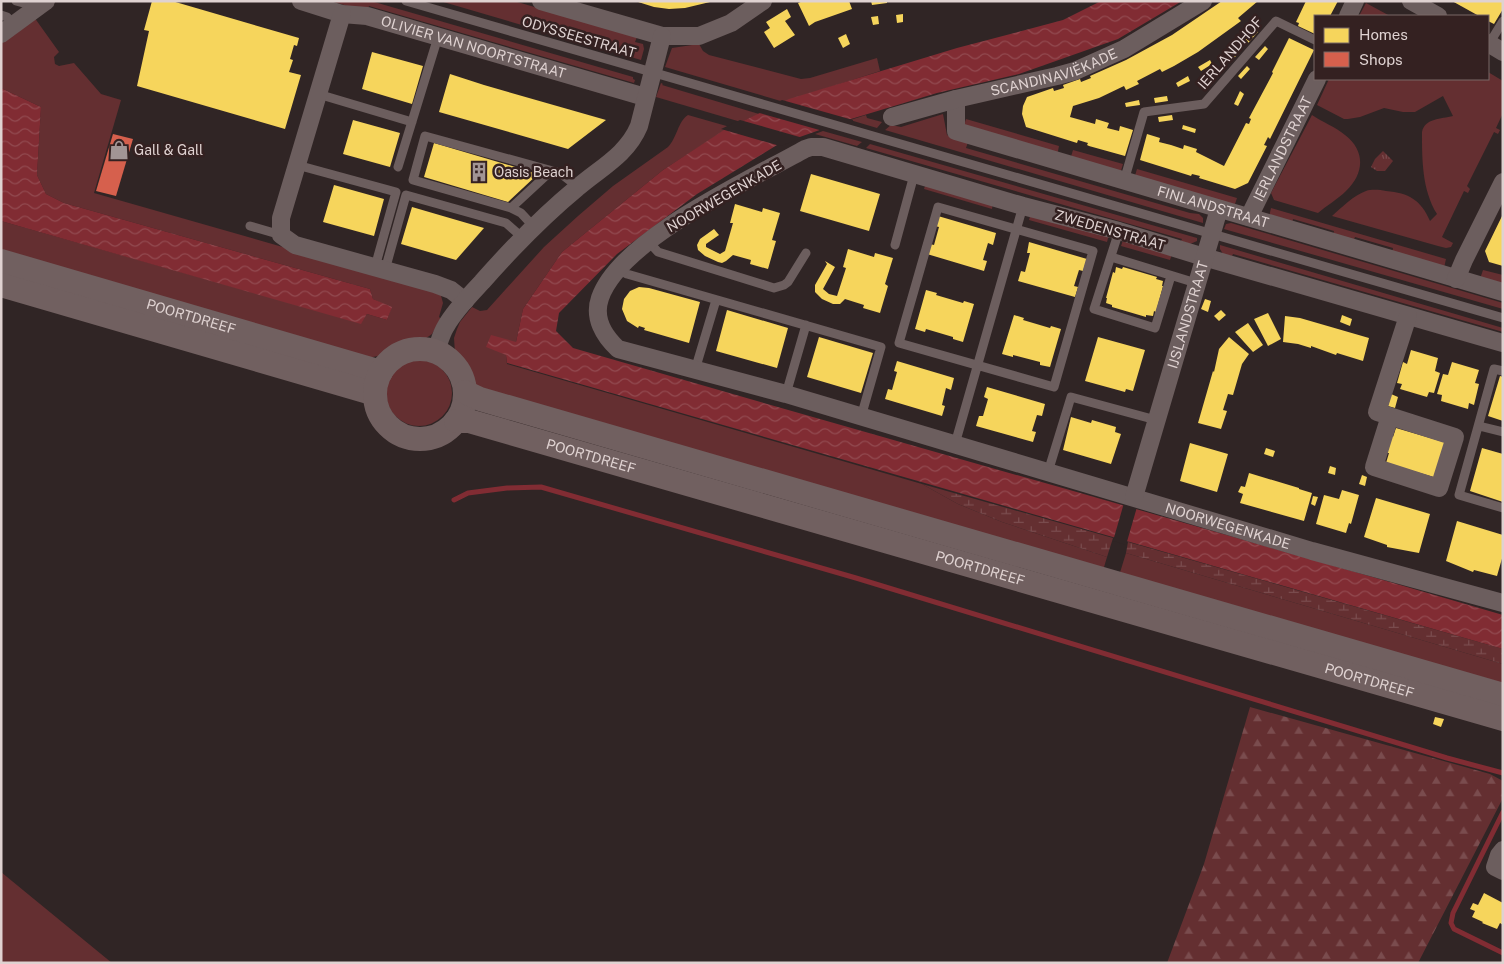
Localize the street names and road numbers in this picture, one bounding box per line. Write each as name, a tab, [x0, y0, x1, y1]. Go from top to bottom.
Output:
street label: OLIVIER VAN NOORTSTRAAT	[379, 13, 568, 82]
street label: ODYSSEESTRAAT	[520, 13, 638, 61]
street label: IERLANDHOF	[1194, 14, 1266, 92]
street label: SCANDINAVIËKADE	[989, 45, 1120, 99]
street label: IERLANDSTRAAT	[1250, 94, 1315, 204]
street label: NOORWEGENKADE	[664, 157, 784, 235]
street label: FINLANDSTRAAT	[1155, 183, 1271, 231]
street label: ZWEDENSTRAAT	[1053, 207, 1167, 253]
street label: IJSLANDSTRAAT	[1164, 259, 1211, 370]
street label: POORTDREEF	[145, 296, 238, 337]
street label: POORTDREEF	[545, 436, 638, 477]
street label: NOORWEGENKADE	[1163, 500, 1292, 552]
street label: POORTDREEF	[934, 548, 1027, 589]
street label: POORTDREEF	[1323, 660, 1416, 701]

